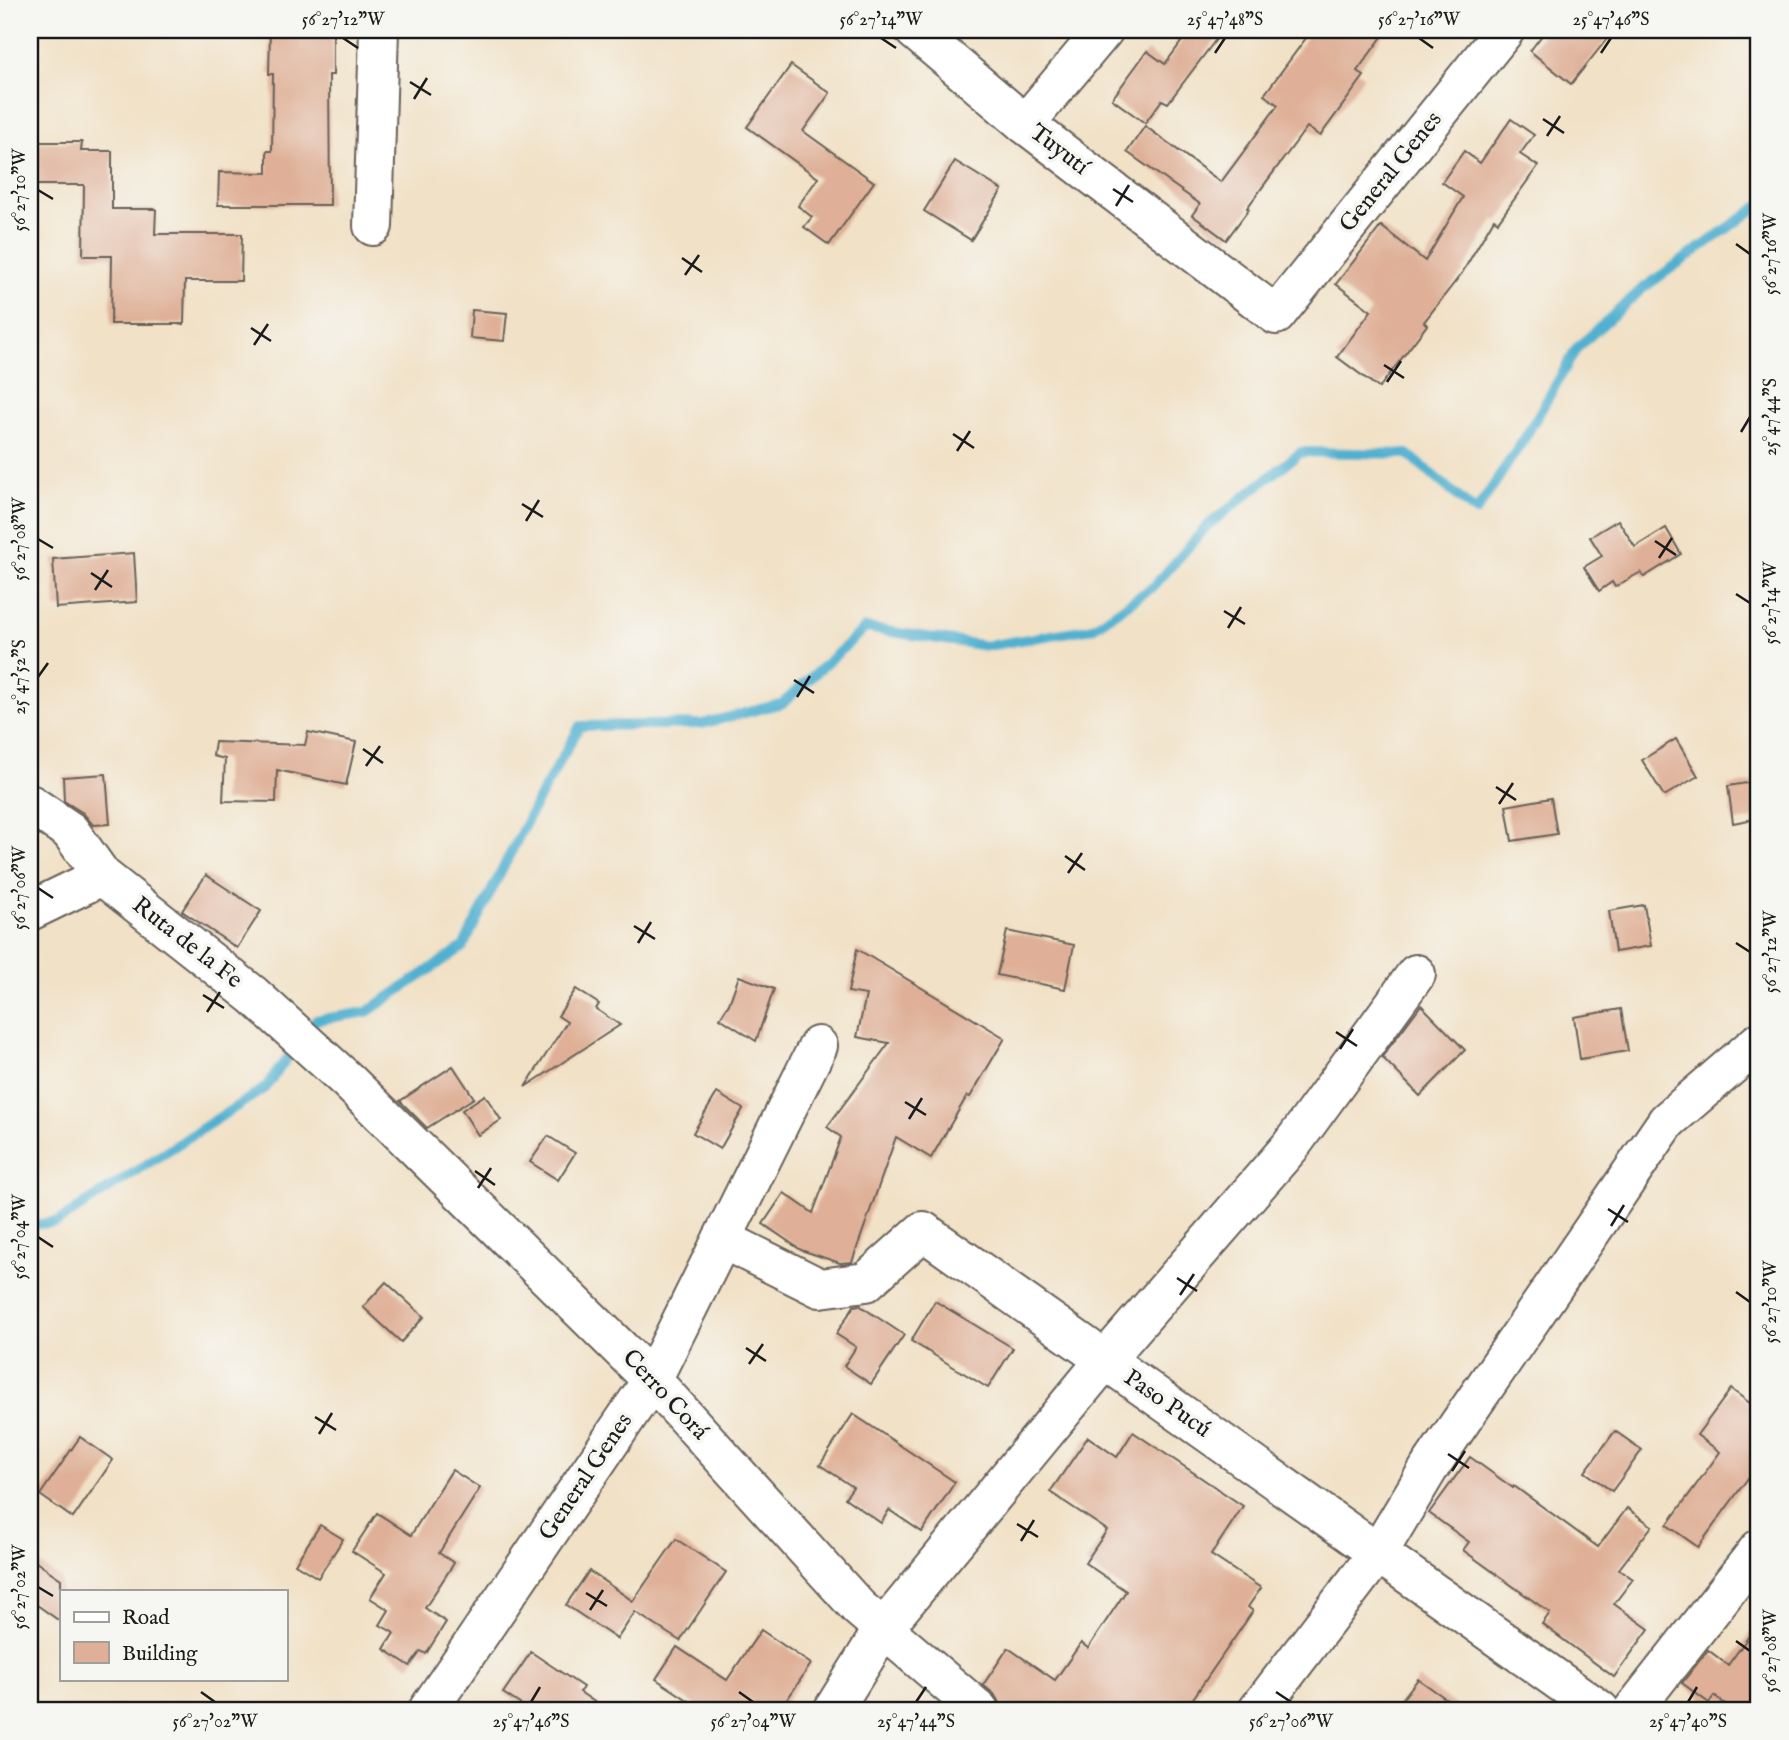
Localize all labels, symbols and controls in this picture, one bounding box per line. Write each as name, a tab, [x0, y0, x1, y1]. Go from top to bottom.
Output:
text: 56°27'12"W	[302, 9, 385, 32]
text: 56°27'14"W	[839, 9, 923, 32]
text: 25°47'48"S	[1187, 9, 1263, 32]
text: 56°27'16"W	[1378, 9, 1461, 32]
text: 25°47'46"S	[1573, 9, 1649, 32]
street label: General Genes	[1333, 105, 1449, 239]
street label: Tuyutí	[1023, 118, 1096, 183]
text: 56°27'10"W	[9, 148, 32, 231]
text: 56°27'16"W	[1760, 212, 1783, 295]
text: 25°47'44"S	[1760, 378, 1783, 456]
text: 56°27'08"W	[9, 496, 32, 581]
text: 56°27'14"W	[1760, 561, 1783, 645]
text: 25°47'52"S	[9, 639, 32, 715]
text: 56°27'06"W	[9, 845, 32, 930]
street label: Ruta de la Fe	[126, 890, 248, 996]
text: 56°27'12"W	[1760, 910, 1783, 993]
text: 56°27'04"W	[9, 1194, 32, 1280]
text: 56°27'10"W	[1760, 1260, 1783, 1343]
street label: Cerro Corá	[615, 1343, 715, 1447]
street label: Paso Pucú	[1117, 1363, 1217, 1445]
street label: General Genes	[532, 1407, 640, 1547]
text: 56°27'02"W	[9, 1544, 32, 1629]
legend	[60, 1590, 287, 1680]
text: Road	[122, 1605, 170, 1632]
text: 56°27'08"W	[1760, 1608, 1783, 1693]
text: Building	[122, 1641, 198, 1668]
text: 56°27'02"W	[173, 1711, 258, 1734]
text: 25°47'46"S	[493, 1711, 569, 1734]
text: 56°27'04"W	[710, 1711, 796, 1734]
text: 25°47'44"S	[877, 1711, 955, 1734]
text: 56°27'06"W	[1249, 1711, 1334, 1734]
text: 25°47'40"S	[1649, 1711, 1727, 1734]

